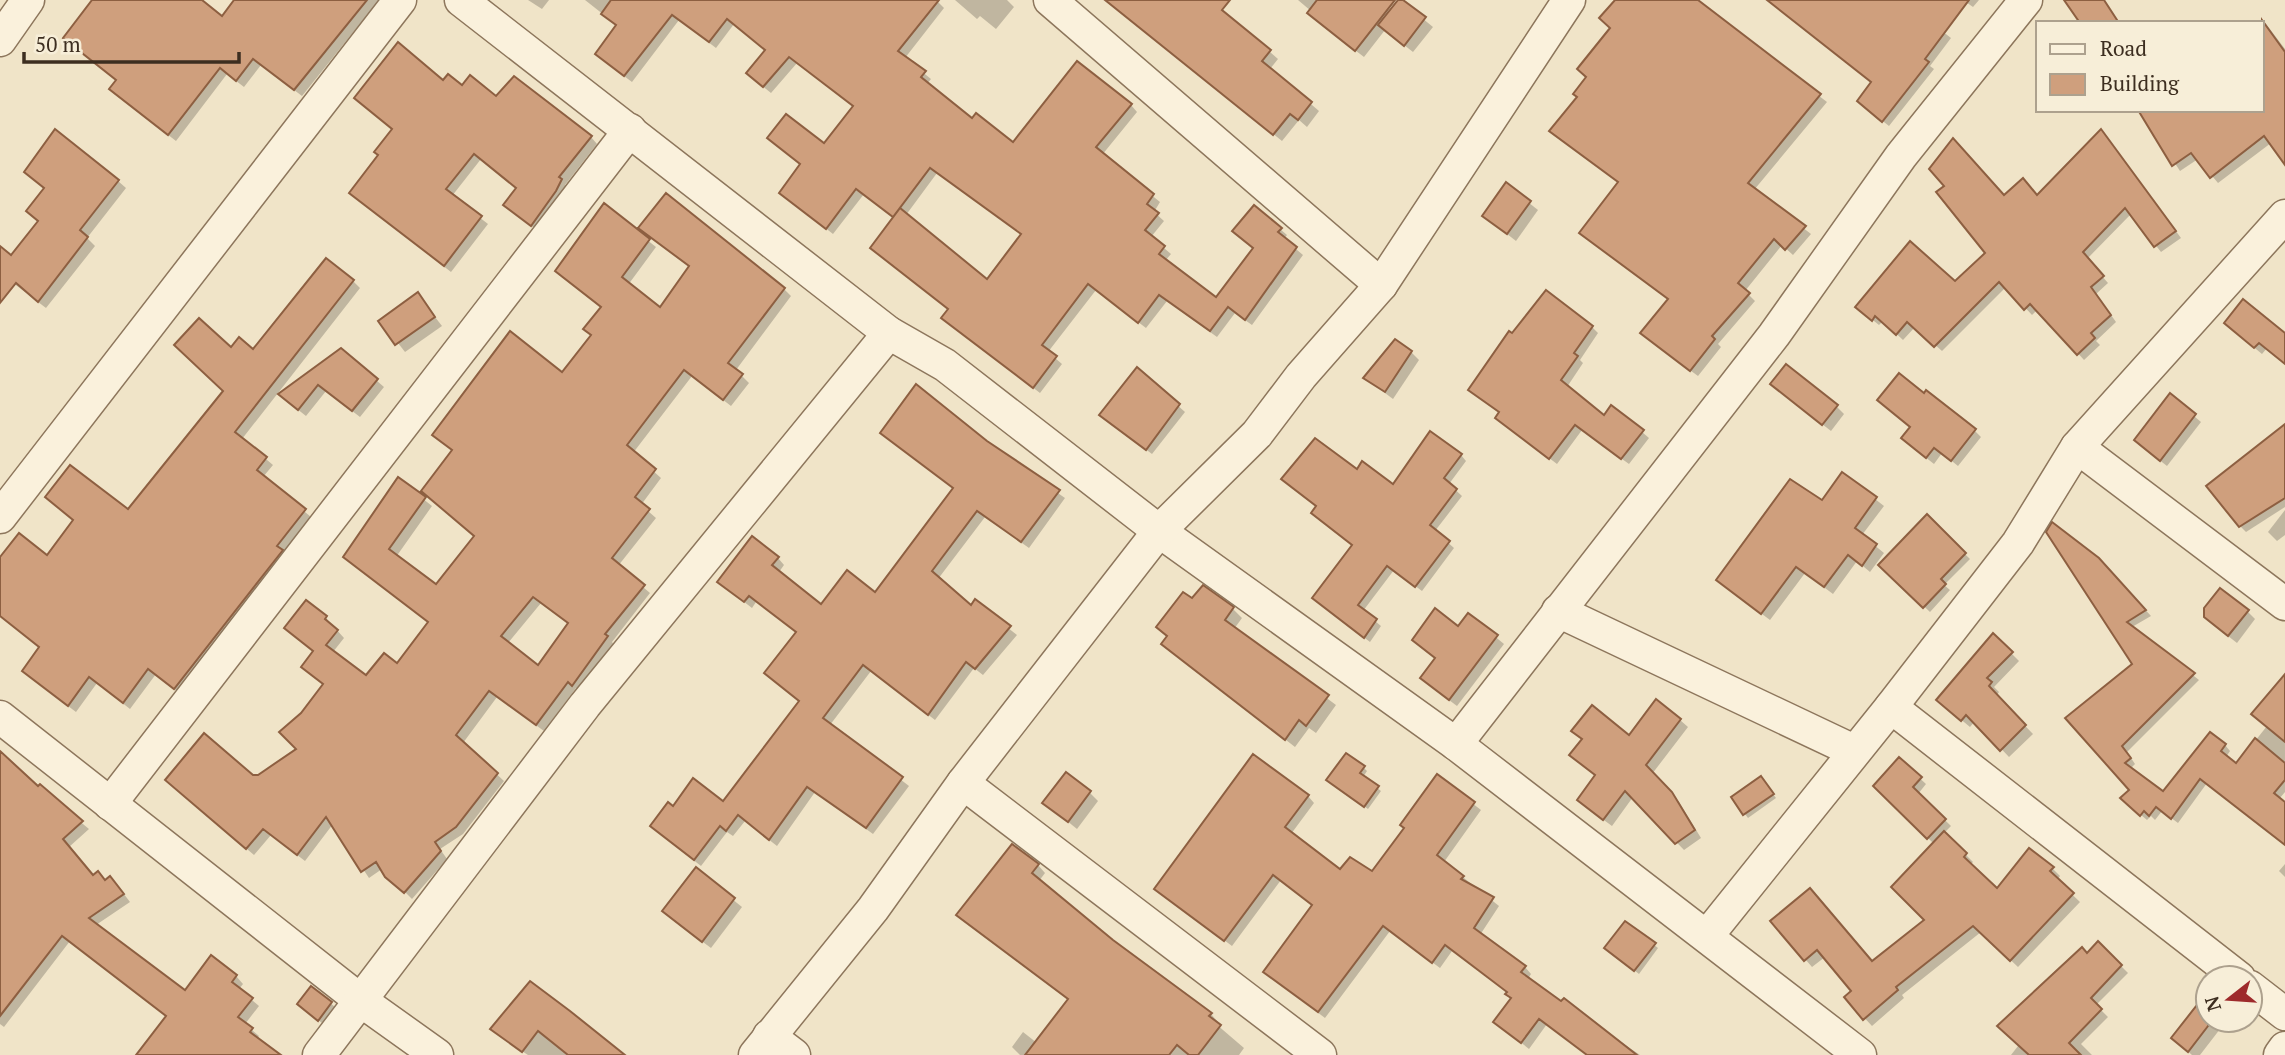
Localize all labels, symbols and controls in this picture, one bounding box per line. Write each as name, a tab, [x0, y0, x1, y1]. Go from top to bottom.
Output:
scale bar	[24, 21, 240, 65]
legend	[2036, 21, 2264, 112]
text: 50 m	[35, 30, 81, 58]
text: Road	[2100, 34, 2147, 62]
text: Building	[2100, 69, 2180, 97]
north arrow	[2194, 964, 2264, 1034]
text: N	[2198, 993, 2226, 1015]

